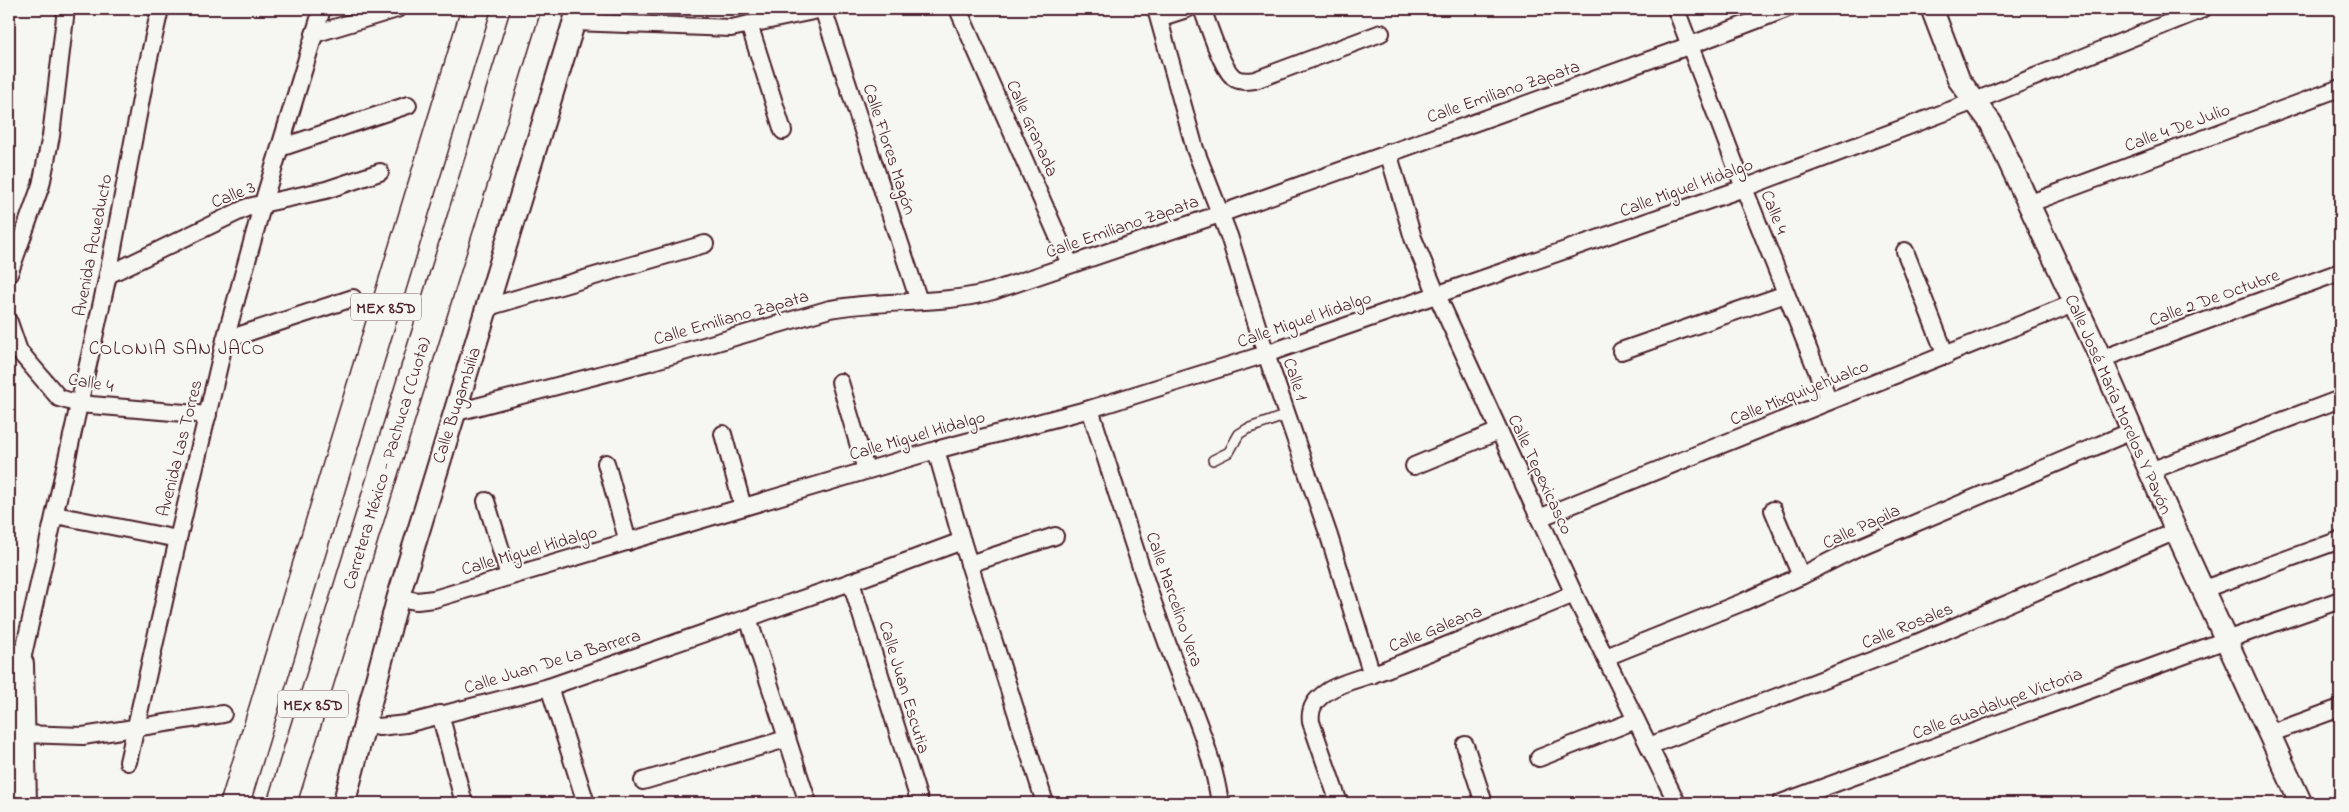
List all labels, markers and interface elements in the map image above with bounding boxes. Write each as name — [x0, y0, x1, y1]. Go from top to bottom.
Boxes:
street label: Calle Emiliano Zapata — [1424, 55, 1584, 131]
street label: Calle Granada — [998, 76, 1064, 181]
street label: Calle Flores Magón — [854, 81, 922, 219]
street label: Calle 4 De Julio — [2121, 98, 2234, 160]
street label: Calle Miguel Hidalgo — [1616, 153, 1757, 226]
street label: Avenida Acueducto — [67, 172, 120, 319]
street label: Calle 3 — [208, 175, 260, 216]
street label: Calle 4 — [1753, 187, 1794, 239]
street label: Calle Emiliano Zapata — [1043, 190, 1203, 266]
street label: Calle 2 De Octubre — [2146, 263, 2284, 334]
street label: Calle Emiliano Zapata — [651, 284, 812, 354]
street label: Calle Miguel Hidalgo — [1234, 286, 1376, 357]
street label: Calle José María Morelos Y Pavón — [2057, 290, 2178, 519]
road number: MEX 85D — [351, 294, 421, 320]
street label: Carretera México - Pachuca (Cuota) — [337, 334, 439, 593]
district label: COLONIA SAN JACO — [89, 336, 265, 363]
street label: Calle Bugambilia — [427, 344, 490, 468]
street label: Calle Mixquiyehualco — [1726, 354, 1873, 434]
street label: Calle 1 — [1275, 355, 1314, 405]
street label: Calle 4 — [66, 367, 116, 401]
street label: Avenida Las Torres — [151, 377, 211, 520]
street label: Calle Miguel Hidalgo — [847, 405, 989, 470]
street label: Calle Tepexicasco — [1500, 410, 1578, 539]
street label: Calle Papila — [1819, 498, 1905, 557]
street label: Calle Miguel Hidalgo — [459, 520, 601, 585]
street label: Calle Marcelino Vera — [1138, 529, 1208, 671]
street label: Calle Rosales — [1858, 597, 1957, 657]
street label: Calle Galeana — [1385, 599, 1486, 660]
street label: Calle Juan Escutia — [871, 618, 936, 757]
street label: Calle Juan De La Barrera — [461, 624, 644, 702]
street label: Calle Guadalupe Victoria — [1909, 662, 2086, 748]
road number: MEX 85D — [278, 691, 348, 718]

